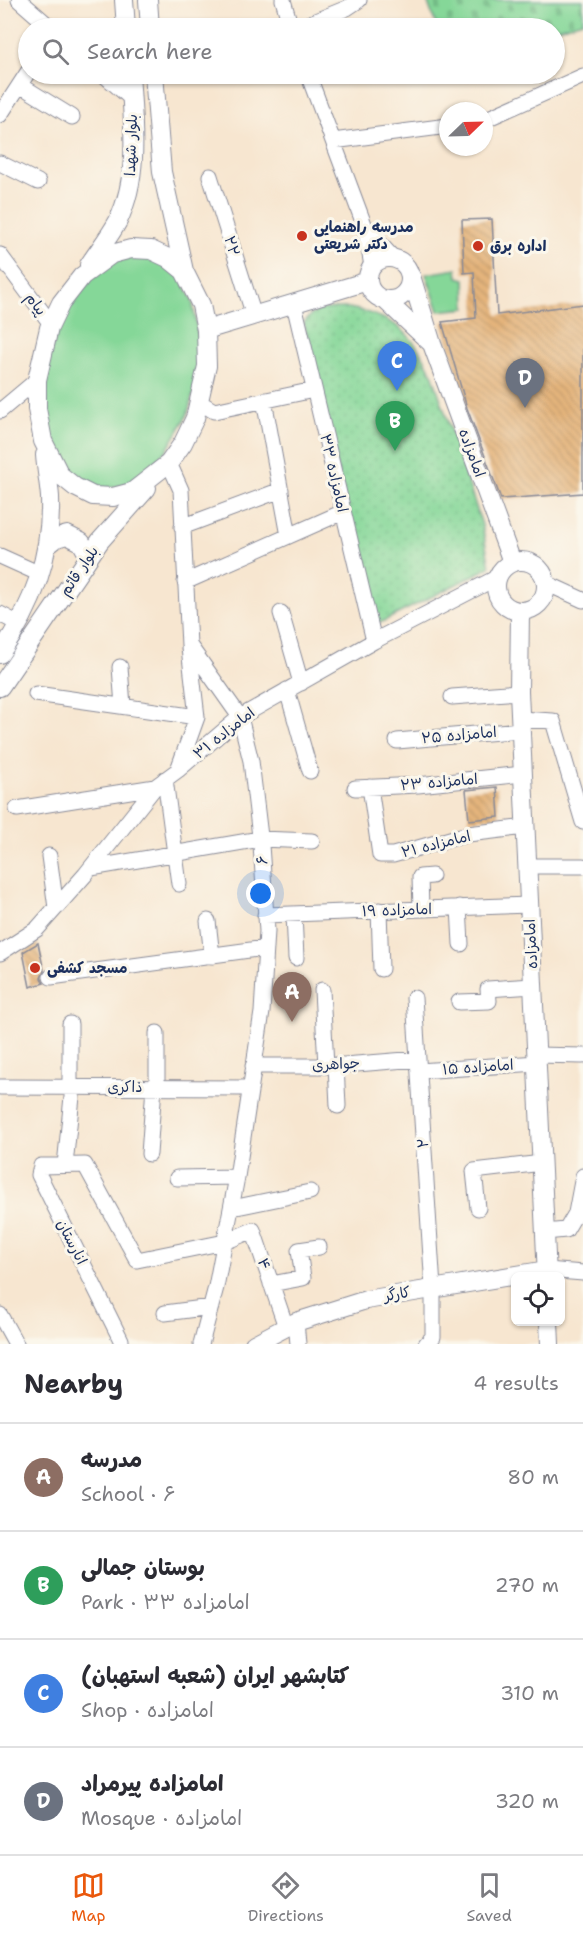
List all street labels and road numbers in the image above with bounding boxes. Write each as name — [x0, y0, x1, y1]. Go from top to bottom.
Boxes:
street label: بلوار شهدا — [120, 114, 142, 176]
street label: ۲۲ — [219, 233, 245, 259]
street label: پیام — [20, 288, 51, 320]
street label: امامزاده — [454, 426, 490, 480]
street label: امامزاده ۳۳ — [315, 432, 353, 514]
street label: بلوار قائم — [55, 542, 105, 601]
street label: امامزاده ۳۱ — [189, 703, 259, 763]
street label: امامزاده ۲۵ — [420, 722, 498, 748]
street label: امامزاده ۲۳ — [399, 769, 479, 795]
street label: امامزاده ۲۱ — [399, 826, 473, 862]
street label: ۶ — [252, 855, 272, 865]
street label: امامزاده ۱۹ — [362, 899, 432, 921]
street label: امامزاده — [520, 918, 542, 970]
street label: جواهری — [312, 1053, 360, 1075]
street label: امامزاده ۱۵ — [442, 1055, 514, 1079]
street label: ذاکری — [108, 1077, 143, 1097]
street label: ۲ — [413, 1137, 433, 1149]
street label: انارستان — [52, 1216, 92, 1268]
street label: ۴ — [253, 1255, 275, 1273]
street label: کارگر — [380, 1282, 412, 1307]

